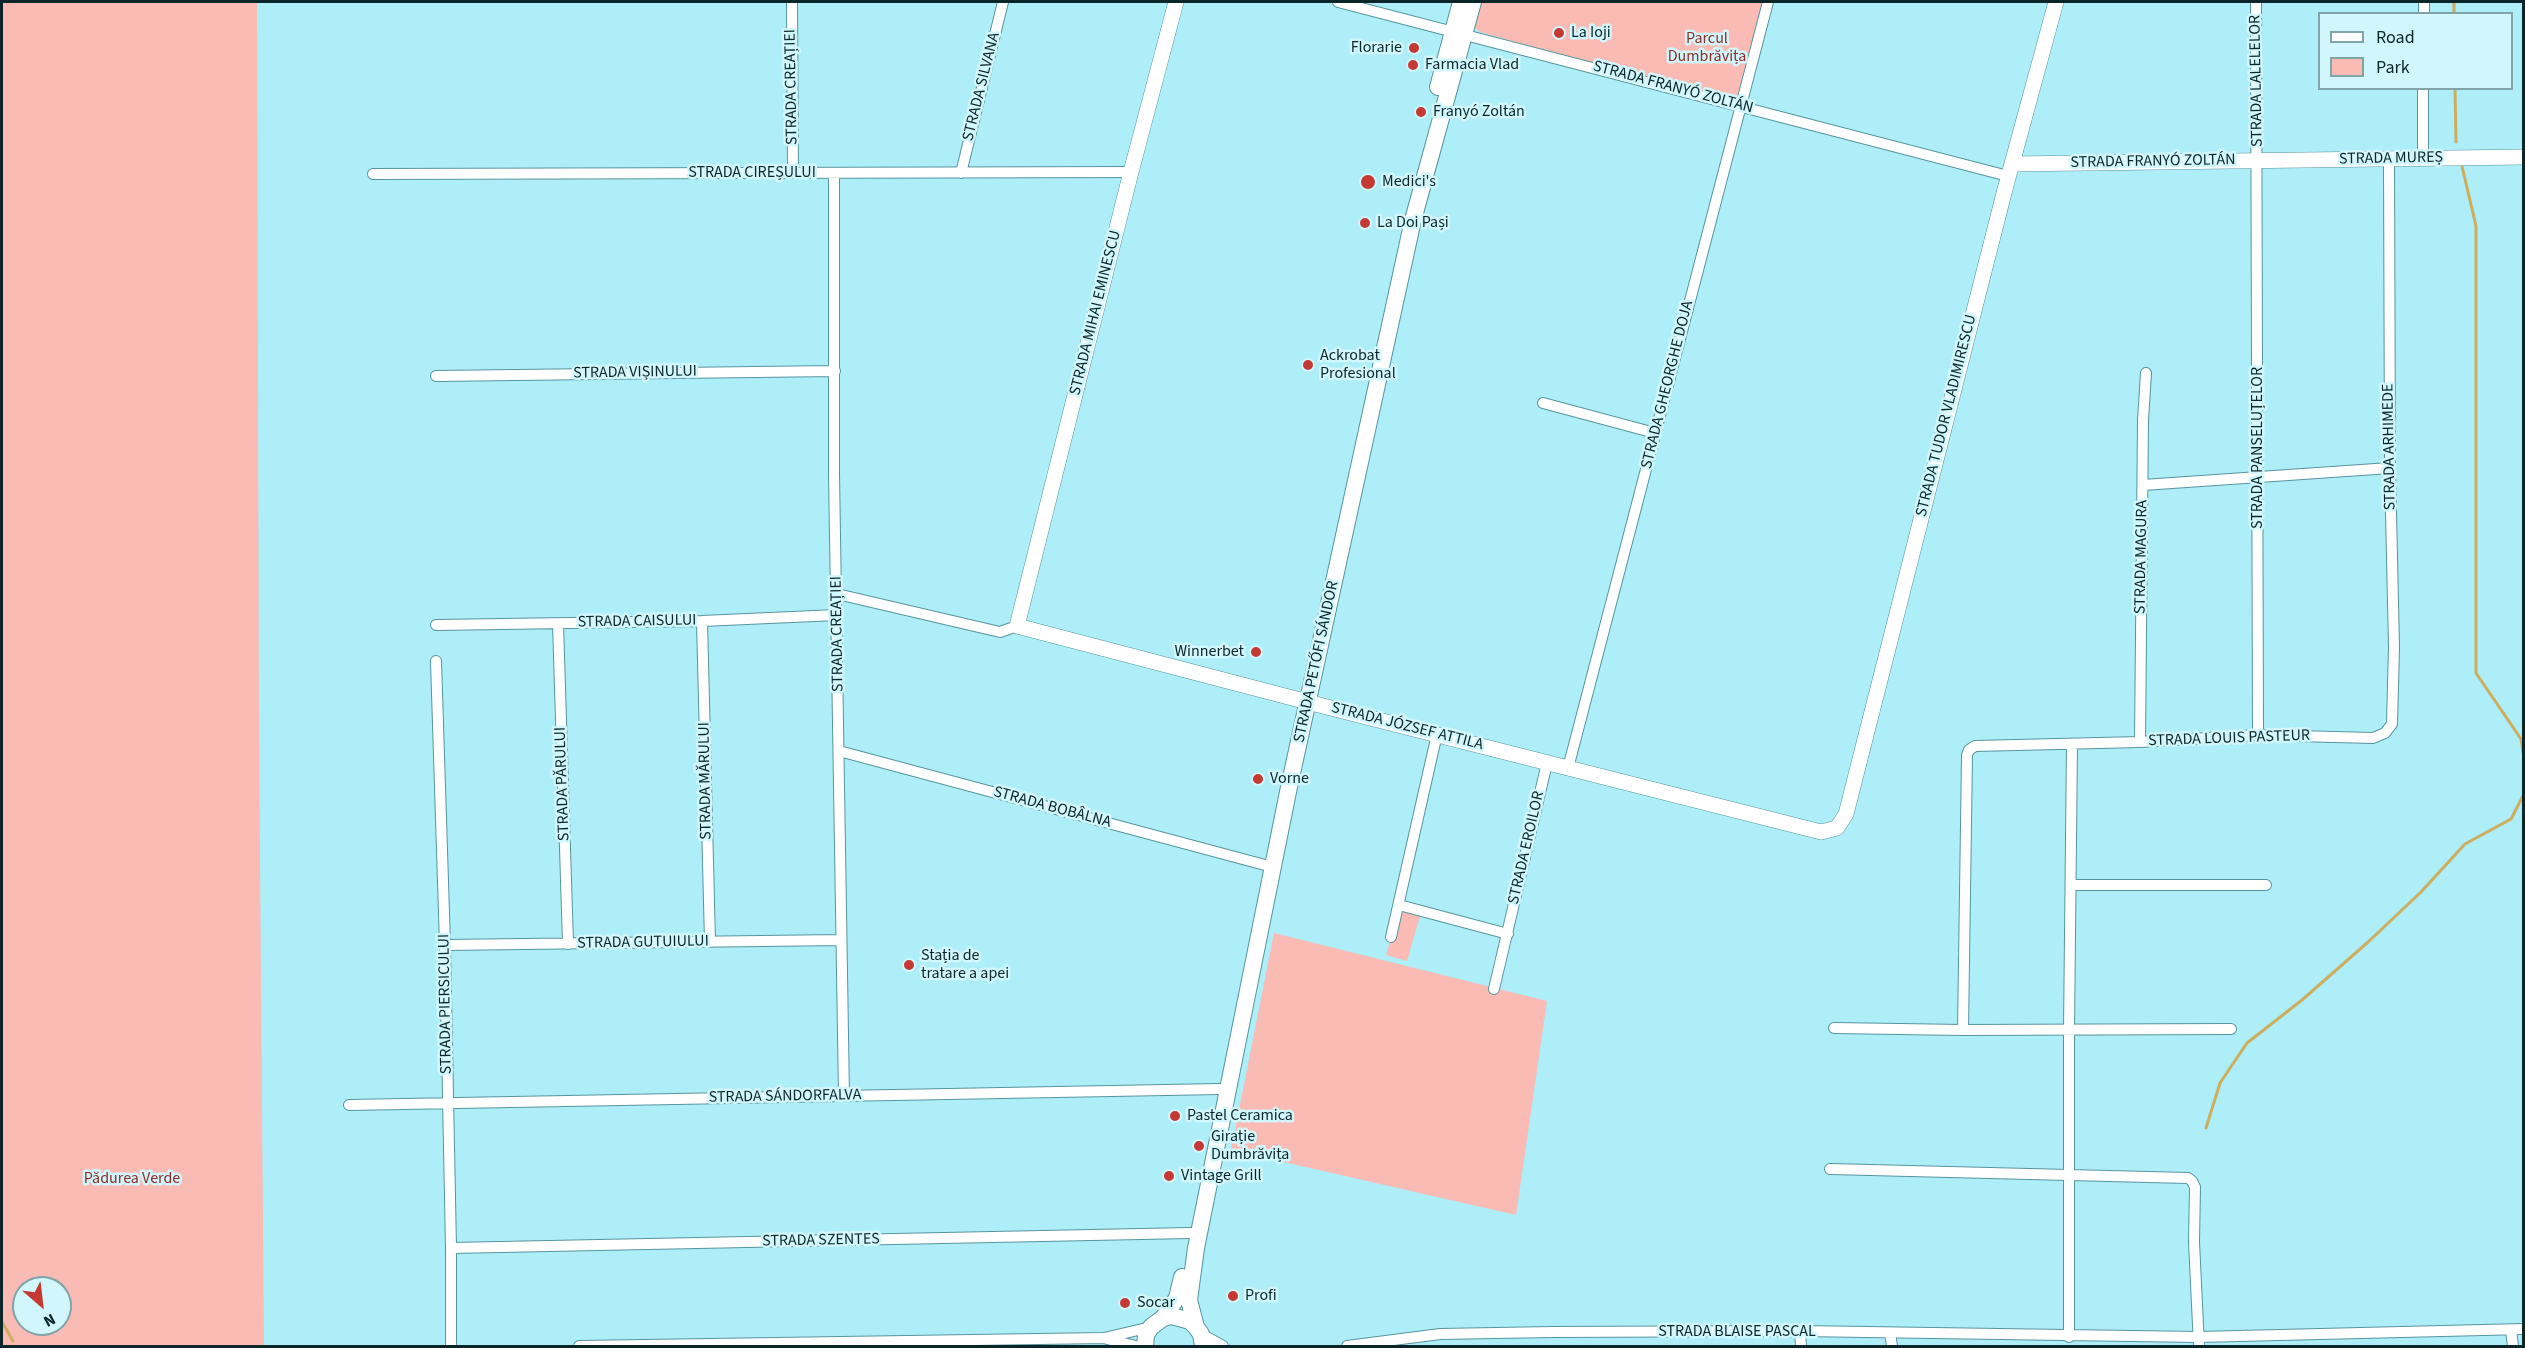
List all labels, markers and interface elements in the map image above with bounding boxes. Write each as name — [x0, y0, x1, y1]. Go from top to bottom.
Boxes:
legend — [2318, 12, 2513, 90]
street label: STRADA LALELELOR — [2246, 15, 2268, 147]
place label: La Ioji — [1571, 23, 1611, 43]
text: Road — [2376, 25, 2415, 50]
marker: La Ioji — [1552, 26, 1566, 40]
street label: STRADA CREAȚIEI — [781, 29, 803, 145]
park label: Parcul Dumbrăvița — [1668, 29, 1746, 67]
street label: STRADA SILVANA — [959, 31, 1005, 143]
place label: Florarie — [1351, 38, 1402, 58]
marker: Florarie — [1407, 41, 1421, 55]
place label: Farmacia Vlad — [1425, 55, 1519, 75]
text: Park — [2376, 55, 2410, 80]
street label: STRADA FRANYÓ ZOLTÁN — [1591, 57, 1755, 119]
marker: Farmacia Vlad — [1406, 58, 1420, 72]
place label: Franyó Zoltán — [1433, 102, 1525, 122]
marker: Franyó Zoltán — [1414, 105, 1428, 119]
street label: STRADA MUREȘ — [2339, 148, 2443, 170]
street label: STRADA FRANYÓ ZOLTÁN — [2070, 151, 2236, 173]
street label: STRADA CIREȘULUI — [688, 163, 816, 183]
place label: Medici's — [1382, 172, 1436, 192]
marker: Medici's — [1359, 173, 1377, 191]
place label: La Doi Pași — [1377, 213, 1449, 233]
marker: La Doi Pași — [1358, 216, 1372, 230]
street label: STRADA MIHAI EMINESCU — [1066, 229, 1126, 397]
street label: STRADA GHEORGHE DOJA — [1638, 299, 1698, 471]
street label: STRADA TUDOR VLADIMIRESCU — [1913, 313, 1981, 519]
place label: Ackrobat Profesional — [1320, 346, 1396, 384]
marker: Ackrobat Profesional — [1301, 358, 1315, 372]
street label: STRADA VIȘINULUI — [573, 362, 697, 384]
street label: STRADA PANSELUȚELOR — [2248, 367, 2268, 529]
street label: STRADA ARHIMEDE — [2379, 383, 2401, 511]
street label: STRADA MAGURA — [2131, 500, 2153, 614]
street label: STRADA CREAȚIEI — [827, 576, 849, 692]
street label: STRADA PETŐFI SÁNDOR — [1290, 579, 1344, 745]
street label: STRADA CAISULUI — [577, 611, 697, 633]
place label: Winnerbet — [1174, 642, 1244, 662]
marker: Winnerbet — [1249, 645, 1263, 659]
street label: STRADA JÓZSEF ATTILA — [1329, 699, 1485, 755]
street label: STRADA MĂRULUI — [695, 722, 717, 840]
street label: STRADA PĂRULUI — [551, 727, 575, 841]
street label: STRADA LOUIS PASTEUR — [2148, 727, 2310, 751]
place label: Vorne — [1270, 769, 1309, 789]
marker: Vorne — [1251, 772, 1265, 786]
street label: STRADA BOBÂLNA — [991, 783, 1113, 833]
street label: STRADA EROILOR — [1505, 790, 1549, 906]
street label: STRADA GUTUIULUI — [577, 932, 709, 954]
street label: STRADA PIERSICULUI — [435, 934, 457, 1074]
place label: Stația de tratare a apei — [921, 946, 1009, 984]
marker: Stația de tratare a apei — [902, 958, 916, 972]
street label: STRADA SÁNDORFALVA — [709, 1086, 861, 1108]
place label: Pastel Ceramica — [1187, 1106, 1293, 1126]
marker: Pastel Ceramica — [1168, 1109, 1182, 1123]
place label: Girație Dumbrăvița — [1211, 1127, 1289, 1165]
marker: Girație Dumbrăvița — [1192, 1139, 1206, 1153]
place label: Vintage Grill — [1181, 1166, 1262, 1186]
park label: Pădurea Verde — [84, 1169, 180, 1189]
marker: Vintage Grill — [1162, 1169, 1176, 1183]
street label: STRADA SZENTES — [762, 1230, 880, 1252]
north arrow — [12, 1276, 72, 1336]
place label: Profi — [1245, 1286, 1277, 1306]
marker: Profi — [1226, 1289, 1240, 1303]
place label: Socar — [1137, 1293, 1175, 1313]
marker: Socar — [1118, 1296, 1132, 1310]
text: N — [40, 1308, 59, 1332]
street label: STRADA BLAISE PASCAL — [1658, 1322, 1816, 1342]

